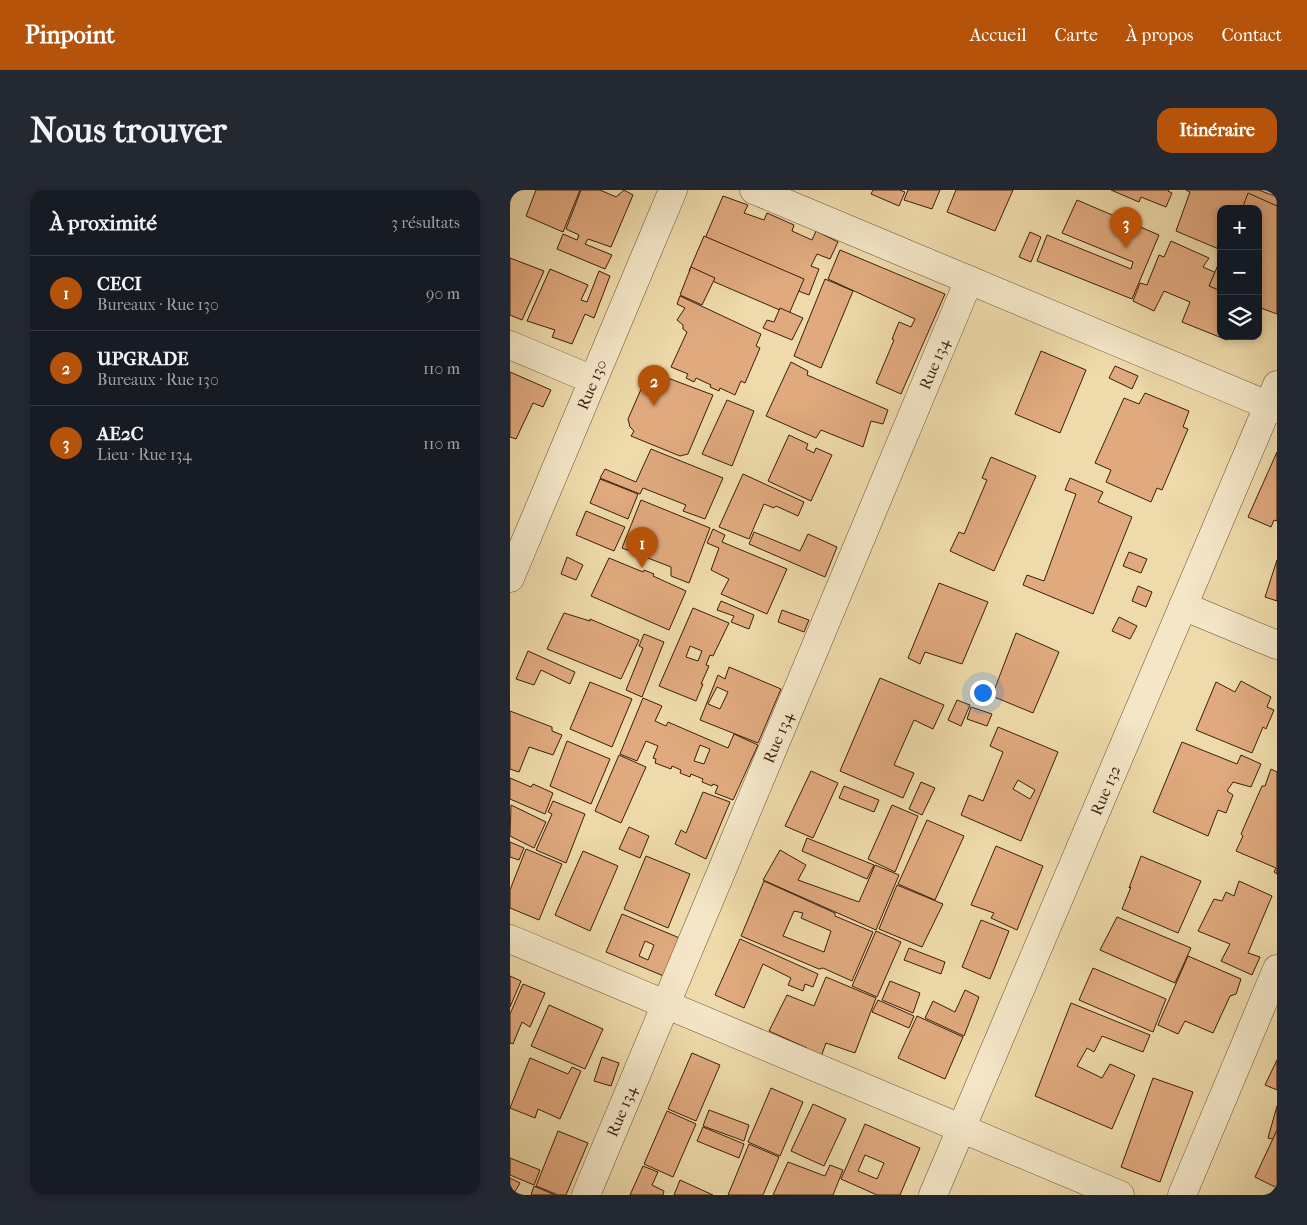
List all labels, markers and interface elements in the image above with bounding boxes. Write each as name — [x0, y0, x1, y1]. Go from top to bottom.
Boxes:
text: Pinpoint — [25, 21, 115, 49]
text: Accueil — [970, 25, 1027, 46]
text: Carte — [1055, 25, 1098, 46]
text: À propos — [1126, 25, 1193, 46]
text: Contact — [1221, 25, 1282, 46]
button: Itinéraire — [1157, 108, 1277, 153]
text: Nous trouver — [30, 110, 227, 151]
map controls — [1217, 205, 1262, 340]
button: + — [1217, 205, 1262, 250]
pin: 3 — [1110, 207, 1142, 248]
text: À proximité — [50, 211, 157, 235]
text: 3 résultats — [391, 213, 460, 232]
button: − — [1217, 250, 1262, 295]
text: CECI — [97, 273, 142, 295]
text: 1 — [63, 284, 69, 303]
text: 90 m — [426, 284, 460, 303]
text: Bureaux · Rue 130 — [97, 295, 219, 314]
button: layers — [1217, 295, 1262, 340]
street label: Rue 134 — [915, 335, 954, 392]
text: UPGRADE — [97, 348, 189, 370]
street label: Rue 130 — [573, 357, 611, 413]
text: 2 — [62, 359, 70, 378]
text: 110 m — [423, 359, 460, 378]
pin: 2 — [638, 365, 670, 406]
text: Bureaux · Rue 130 — [97, 370, 219, 389]
text: AE2C — [97, 423, 143, 445]
text: 3 — [63, 434, 69, 453]
text: 110 m — [423, 434, 460, 453]
text: Lieu · Rue 134 — [97, 445, 192, 464]
pin: 1 — [626, 527, 658, 568]
your location — [970, 680, 996, 706]
street label: Rue 134 — [759, 709, 797, 766]
street label: Rue 132 — [1087, 762, 1124, 818]
street label: Rue 134 — [603, 1082, 641, 1140]

